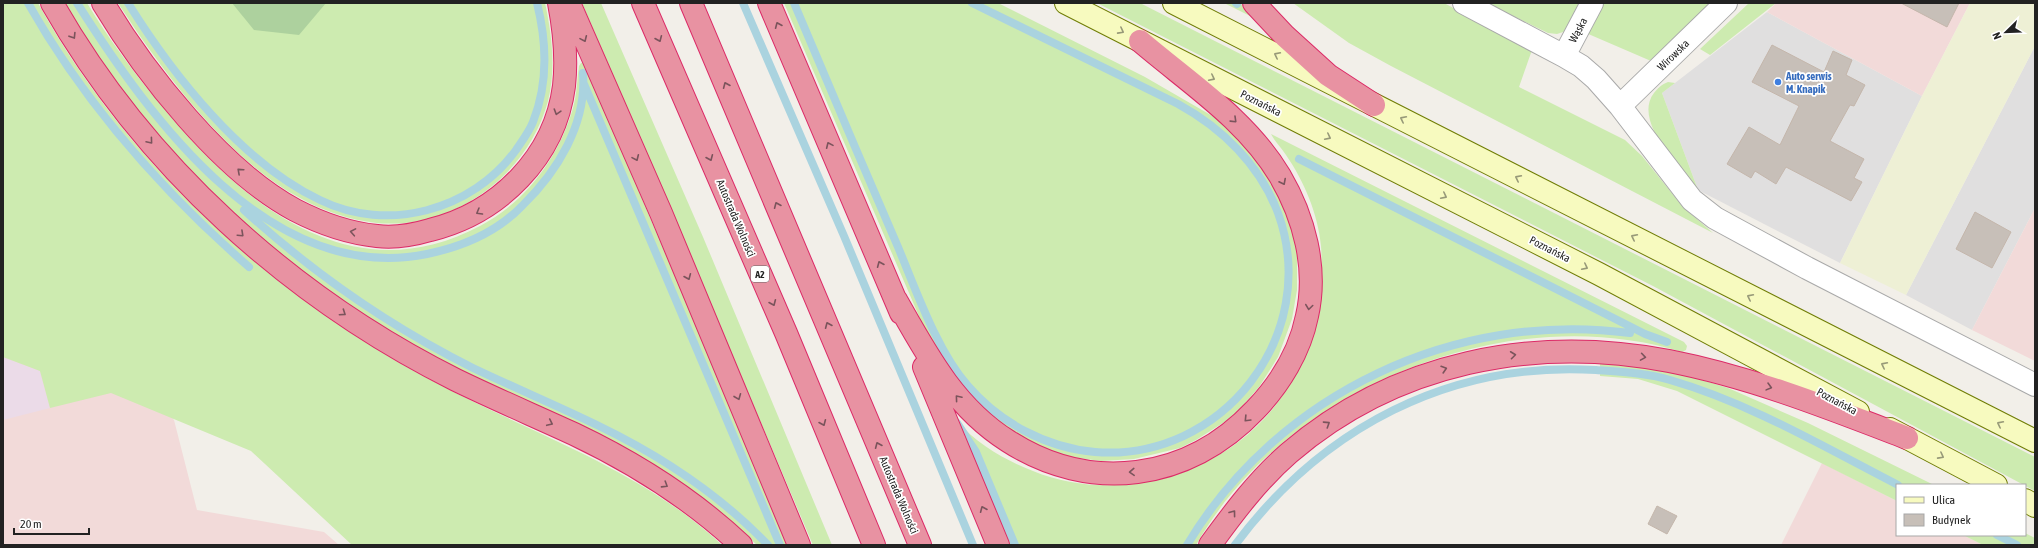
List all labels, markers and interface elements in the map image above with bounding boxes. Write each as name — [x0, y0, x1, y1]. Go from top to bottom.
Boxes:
north arrow — [1986, 12, 2026, 52]
street label: Wąska — [1566, 15, 1590, 45]
one-way arrow — [775, 22, 783, 30]
one-way arrow — [1116, 26, 1124, 34]
text: N — [1990, 31, 2004, 41]
one-way arrow — [68, 32, 75, 39]
one-way arrow — [580, 35, 588, 42]
one-way arrow — [654, 35, 662, 42]
street label: Wirowska — [1655, 37, 1691, 73]
one-way arrow — [1274, 52, 1281, 60]
place label: Auto serwis M. Knapik — [1785, 70, 1832, 95]
one-way arrow — [1208, 73, 1216, 81]
marker: Auto serwis M. Knapik — [1773, 77, 1783, 87]
one-way arrow — [723, 82, 731, 89]
street label: Poznańska — [1239, 88, 1283, 118]
one-way arrow — [553, 108, 562, 115]
one-way arrow — [1229, 115, 1237, 123]
one-way arrow — [1399, 116, 1407, 124]
one-way arrow — [1324, 132, 1331, 139]
one-way arrow — [145, 136, 152, 143]
one-way arrow — [826, 141, 834, 149]
one-way arrow — [632, 154, 640, 161]
one-way arrow — [705, 154, 713, 162]
one-way arrow — [237, 168, 245, 176]
one-way arrow — [1515, 176, 1523, 183]
street label: Autostrada Wolności — [714, 178, 758, 258]
one-way arrow — [1278, 178, 1286, 185]
one-way arrow — [1440, 191, 1447, 198]
one-way arrow — [774, 201, 782, 208]
one-way arrow — [476, 207, 483, 214]
one-way arrow — [350, 228, 357, 237]
one-way arrow — [236, 229, 244, 236]
street label: Poznańska — [1528, 234, 1572, 264]
one-way arrow — [1631, 235, 1638, 242]
one-way arrow — [877, 261, 885, 268]
one-way arrow — [1581, 262, 1588, 270]
road number: A2 — [751, 266, 769, 282]
one-way arrow — [683, 274, 691, 281]
one-way arrow — [1747, 294, 1754, 301]
one-way arrow — [768, 299, 776, 307]
one-way arrow — [1305, 304, 1314, 310]
one-way arrow — [339, 308, 346, 315]
one-way arrow — [825, 321, 833, 329]
one-way arrow — [1510, 350, 1516, 359]
one-way arrow — [1639, 352, 1646, 361]
one-way arrow — [1881, 362, 1889, 370]
one-way arrow — [1440, 365, 1447, 374]
one-way arrow — [1765, 382, 1772, 391]
street label: Poznańska — [1815, 385, 1859, 417]
one-way arrow — [734, 394, 742, 401]
one-way arrow — [955, 396, 962, 403]
one-way arrow — [1244, 414, 1252, 422]
one-way arrow — [546, 418, 554, 426]
one-way arrow — [819, 419, 827, 426]
one-way arrow — [1997, 421, 2004, 428]
one-way arrow — [1323, 422, 1330, 429]
one-way arrow — [875, 441, 883, 449]
one-way arrow — [1937, 451, 1944, 459]
street label: Autostrada Wolności — [877, 455, 921, 535]
one-way arrow — [1129, 468, 1135, 477]
one-way arrow — [661, 480, 668, 488]
legend — [1896, 484, 2026, 536]
text: Ulica — [1932, 493, 1955, 507]
one-way arrow — [980, 506, 988, 513]
scale bar — [14, 510, 89, 536]
one-way arrow — [1228, 511, 1235, 518]
text: Budynek — [1932, 513, 1971, 527]
text: 20 m — [20, 517, 42, 531]

